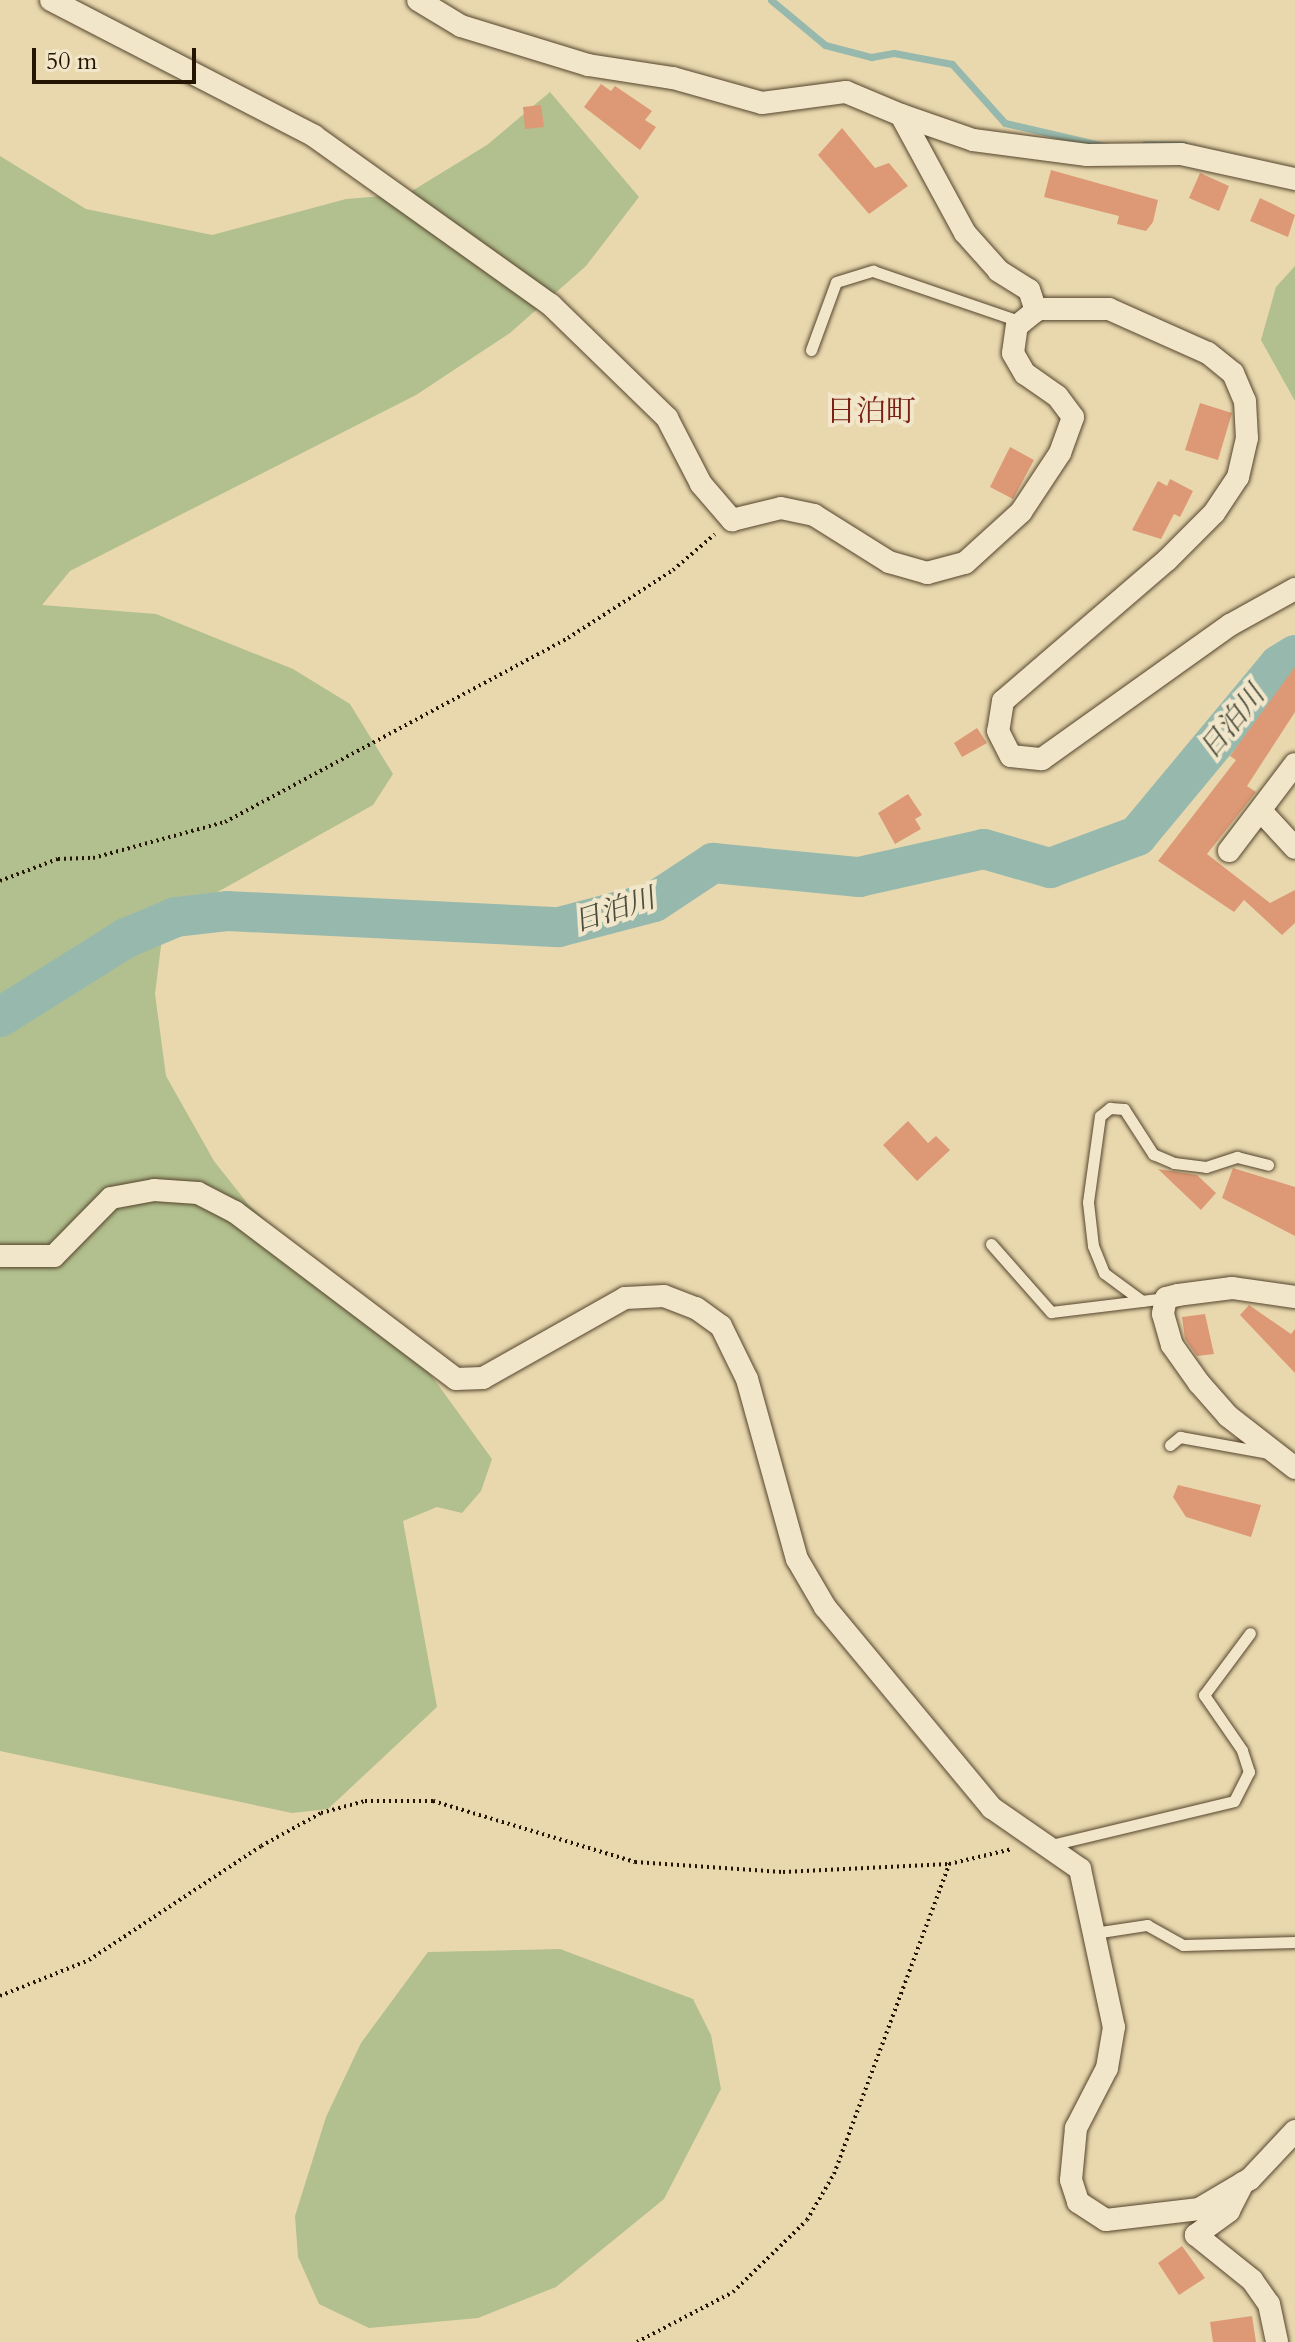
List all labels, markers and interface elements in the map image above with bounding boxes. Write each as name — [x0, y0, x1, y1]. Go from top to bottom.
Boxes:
scale bar — [36, 32, 200, 82]
text: 50 m — [46, 45, 97, 78]
district label: 日泊町 — [826, 394, 916, 430]
water label: 日泊川 — [1193, 679, 1271, 765]
water label: 日泊川 — [569, 881, 659, 939]

